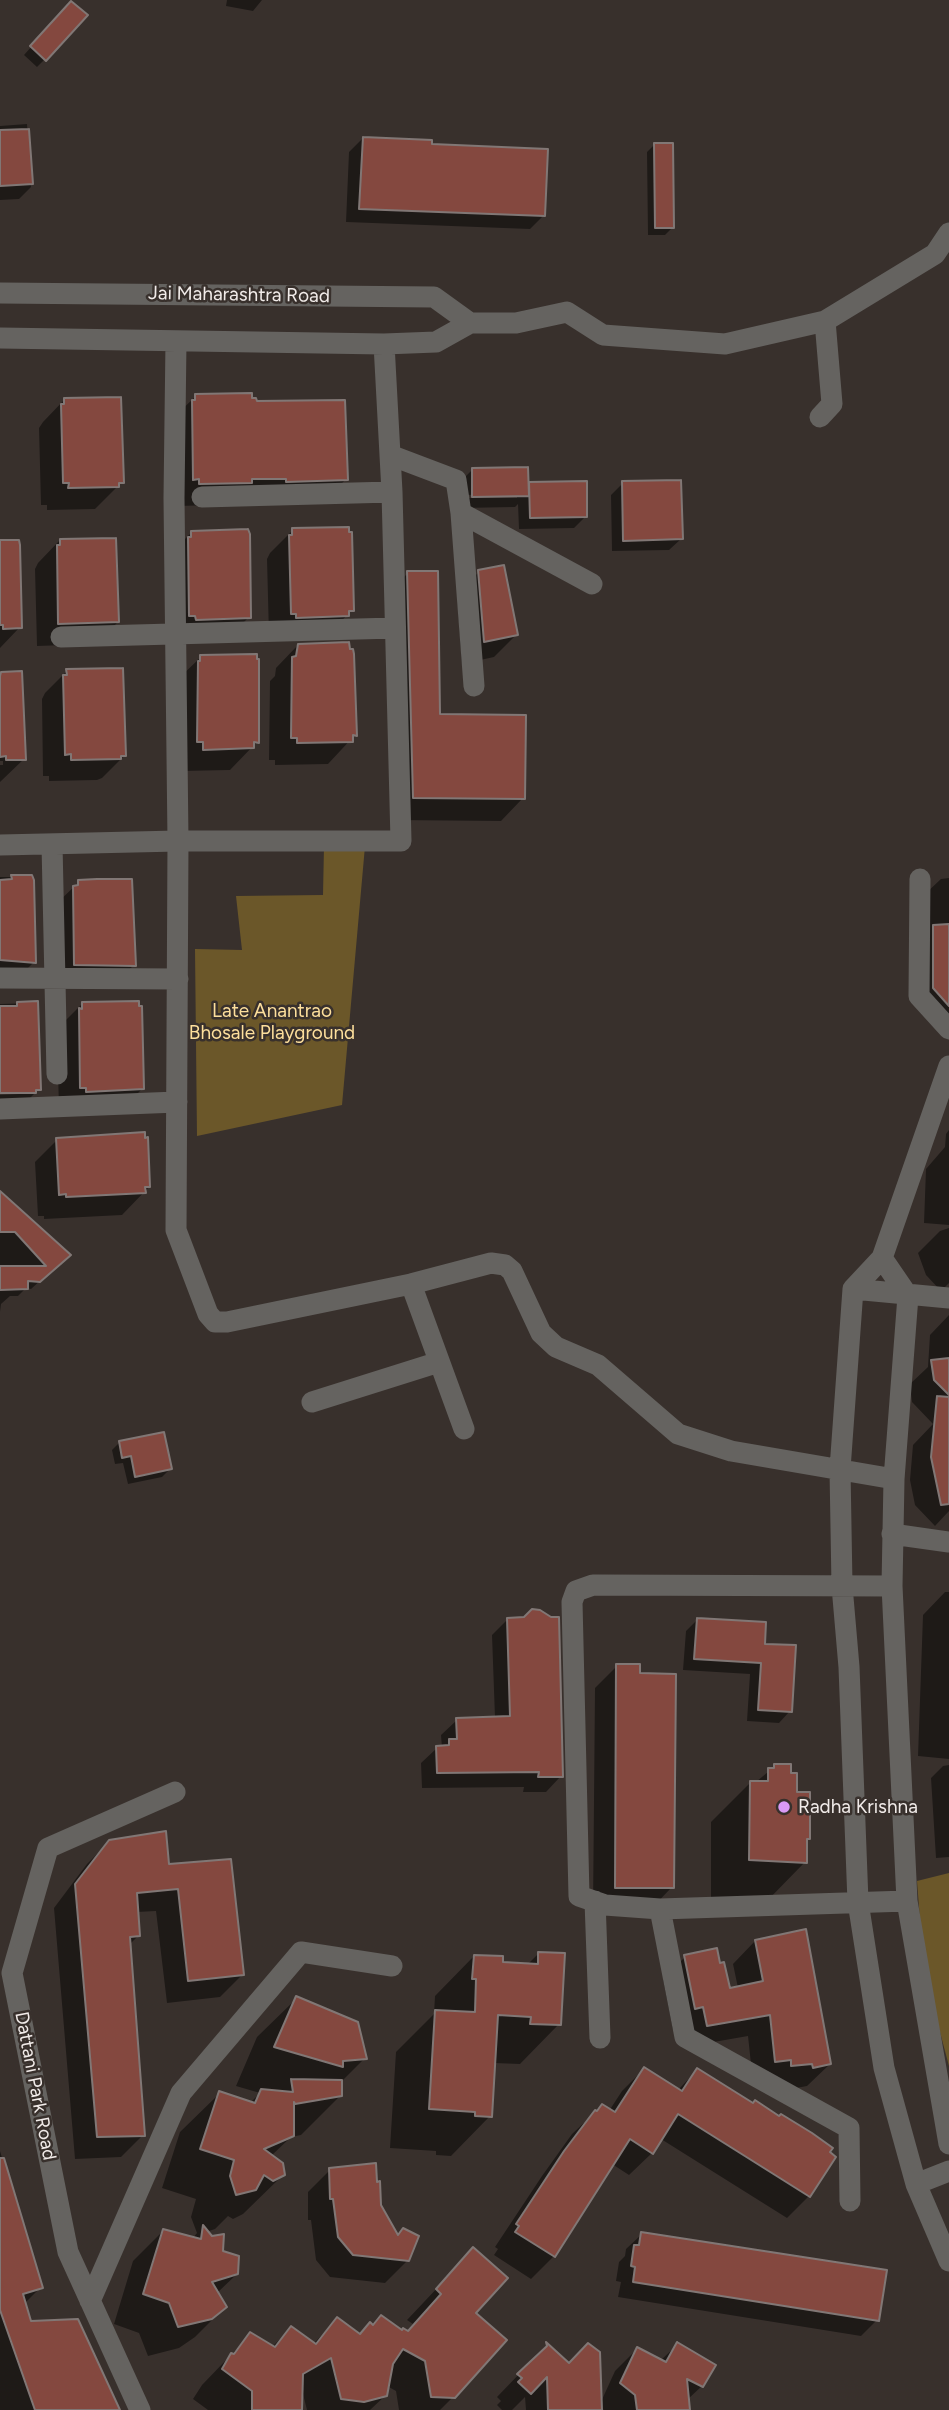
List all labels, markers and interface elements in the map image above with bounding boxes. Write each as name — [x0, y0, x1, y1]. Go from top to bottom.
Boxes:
street label: Jai Maharashtra Road — [148, 282, 330, 308]
park label: Late Anantrao Bhosale Playground — [189, 1000, 355, 1044]
place label: Radha Krishna — [798, 1796, 918, 1818]
marker: Radha Krishna — [776, 1799, 792, 1815]
street label: Dattani Park Road — [9, 2010, 61, 2162]

